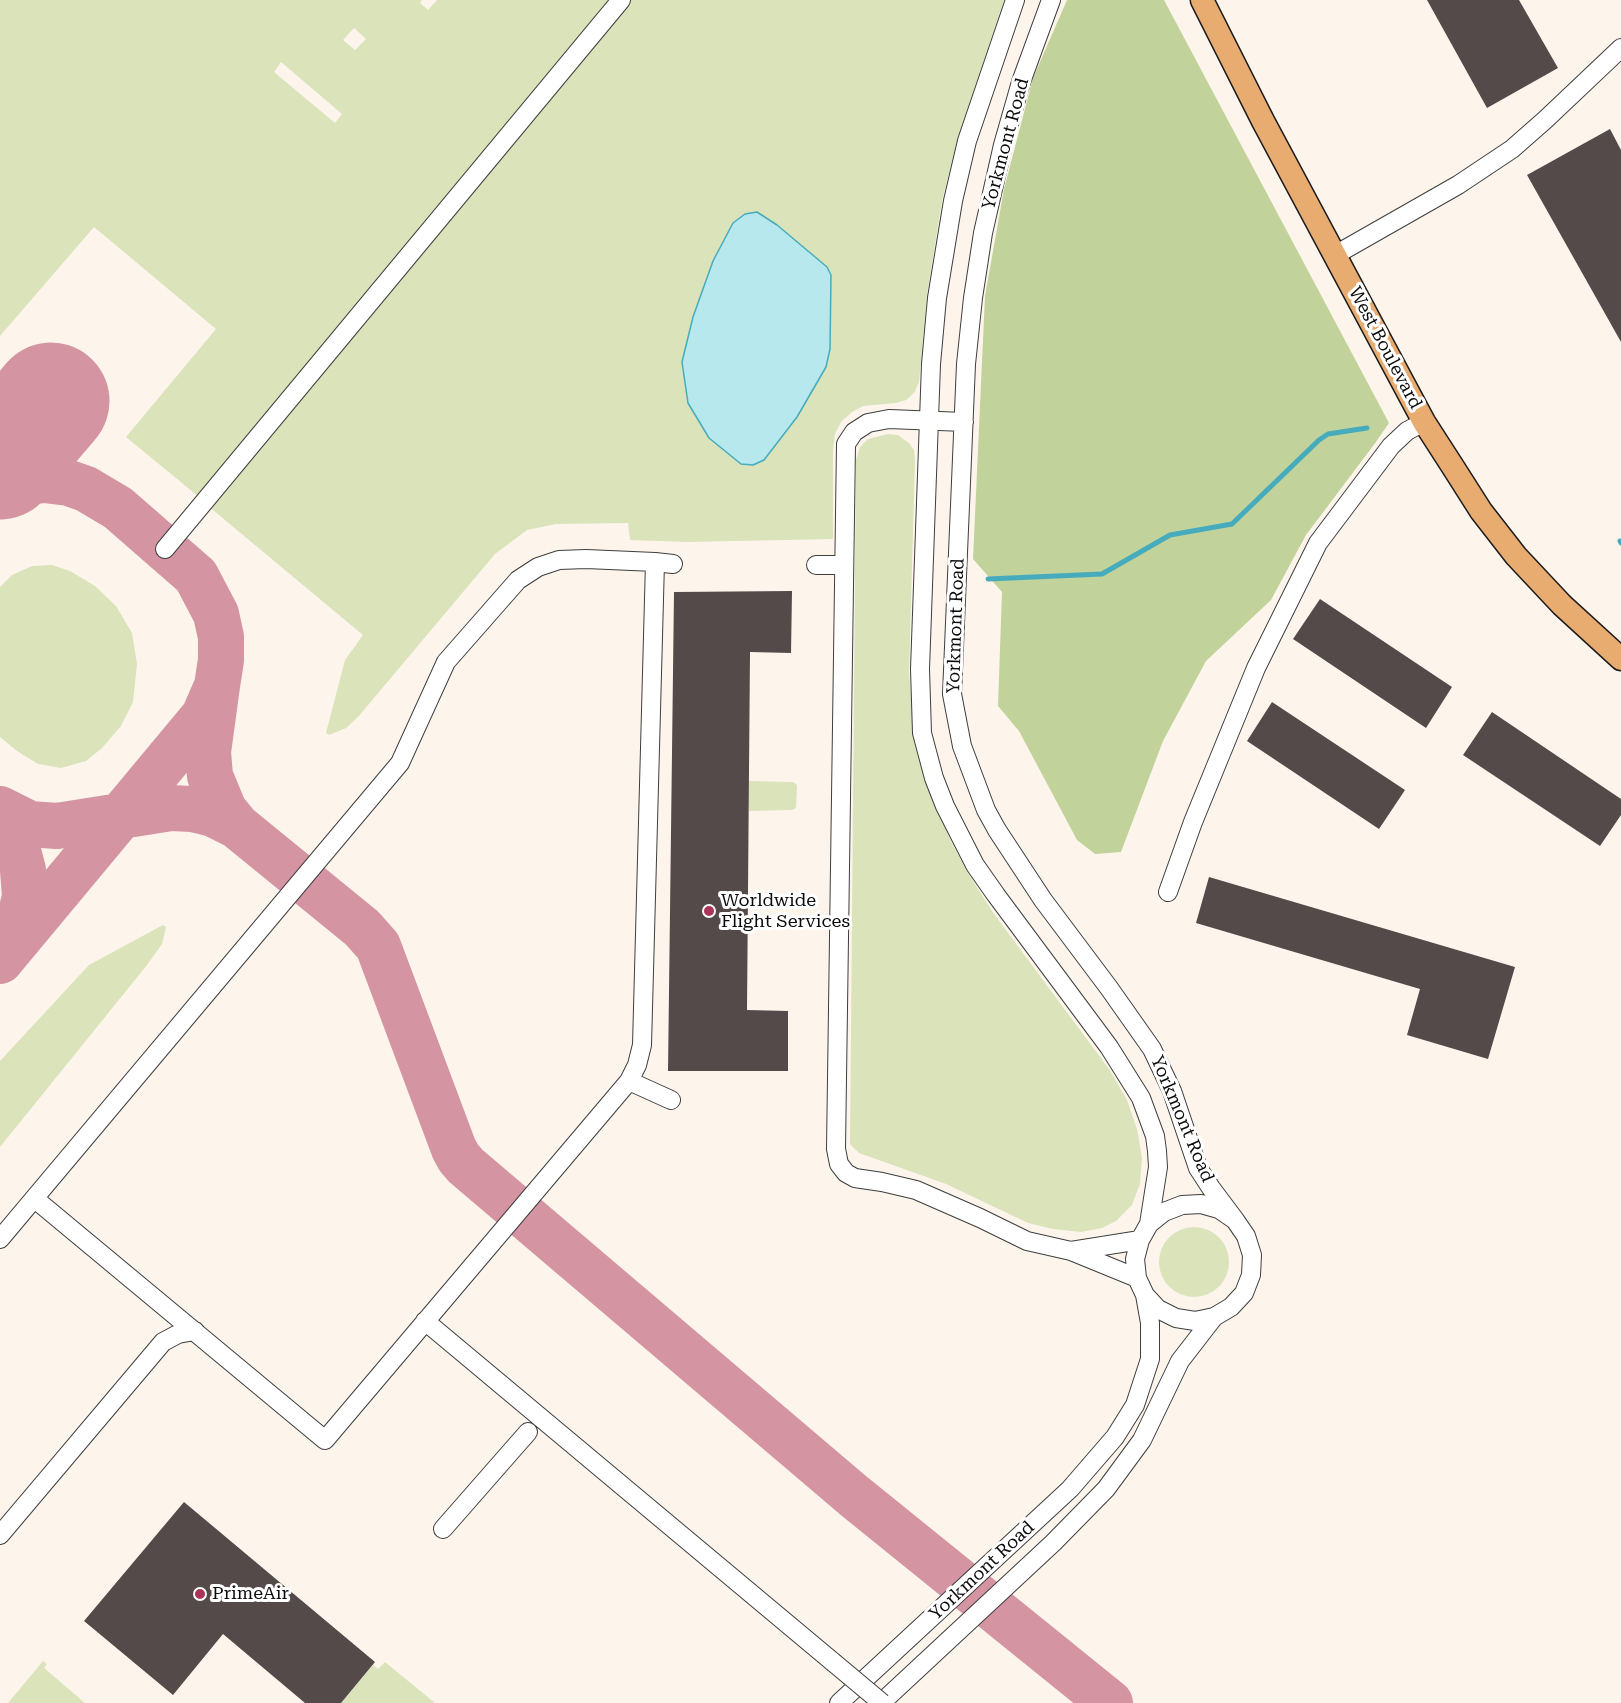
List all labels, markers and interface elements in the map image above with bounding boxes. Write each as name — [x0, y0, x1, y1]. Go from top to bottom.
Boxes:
street label: Yorkmont Road — [978, 76, 1034, 212]
street label: West Boulevard — [1344, 283, 1426, 413]
street label: Yorkmont Road — [943, 558, 969, 694]
place label: Worldwide Flight Services — [721, 890, 850, 932]
marker: Worldwide Flight Services — [702, 904, 716, 918]
street label: Yorkmont Road — [1146, 1052, 1218, 1186]
street label: Yorkmont Road — [925, 1517, 1039, 1625]
place label: PrimeAir — [212, 1583, 289, 1605]
marker: PrimeAir — [193, 1587, 207, 1601]

